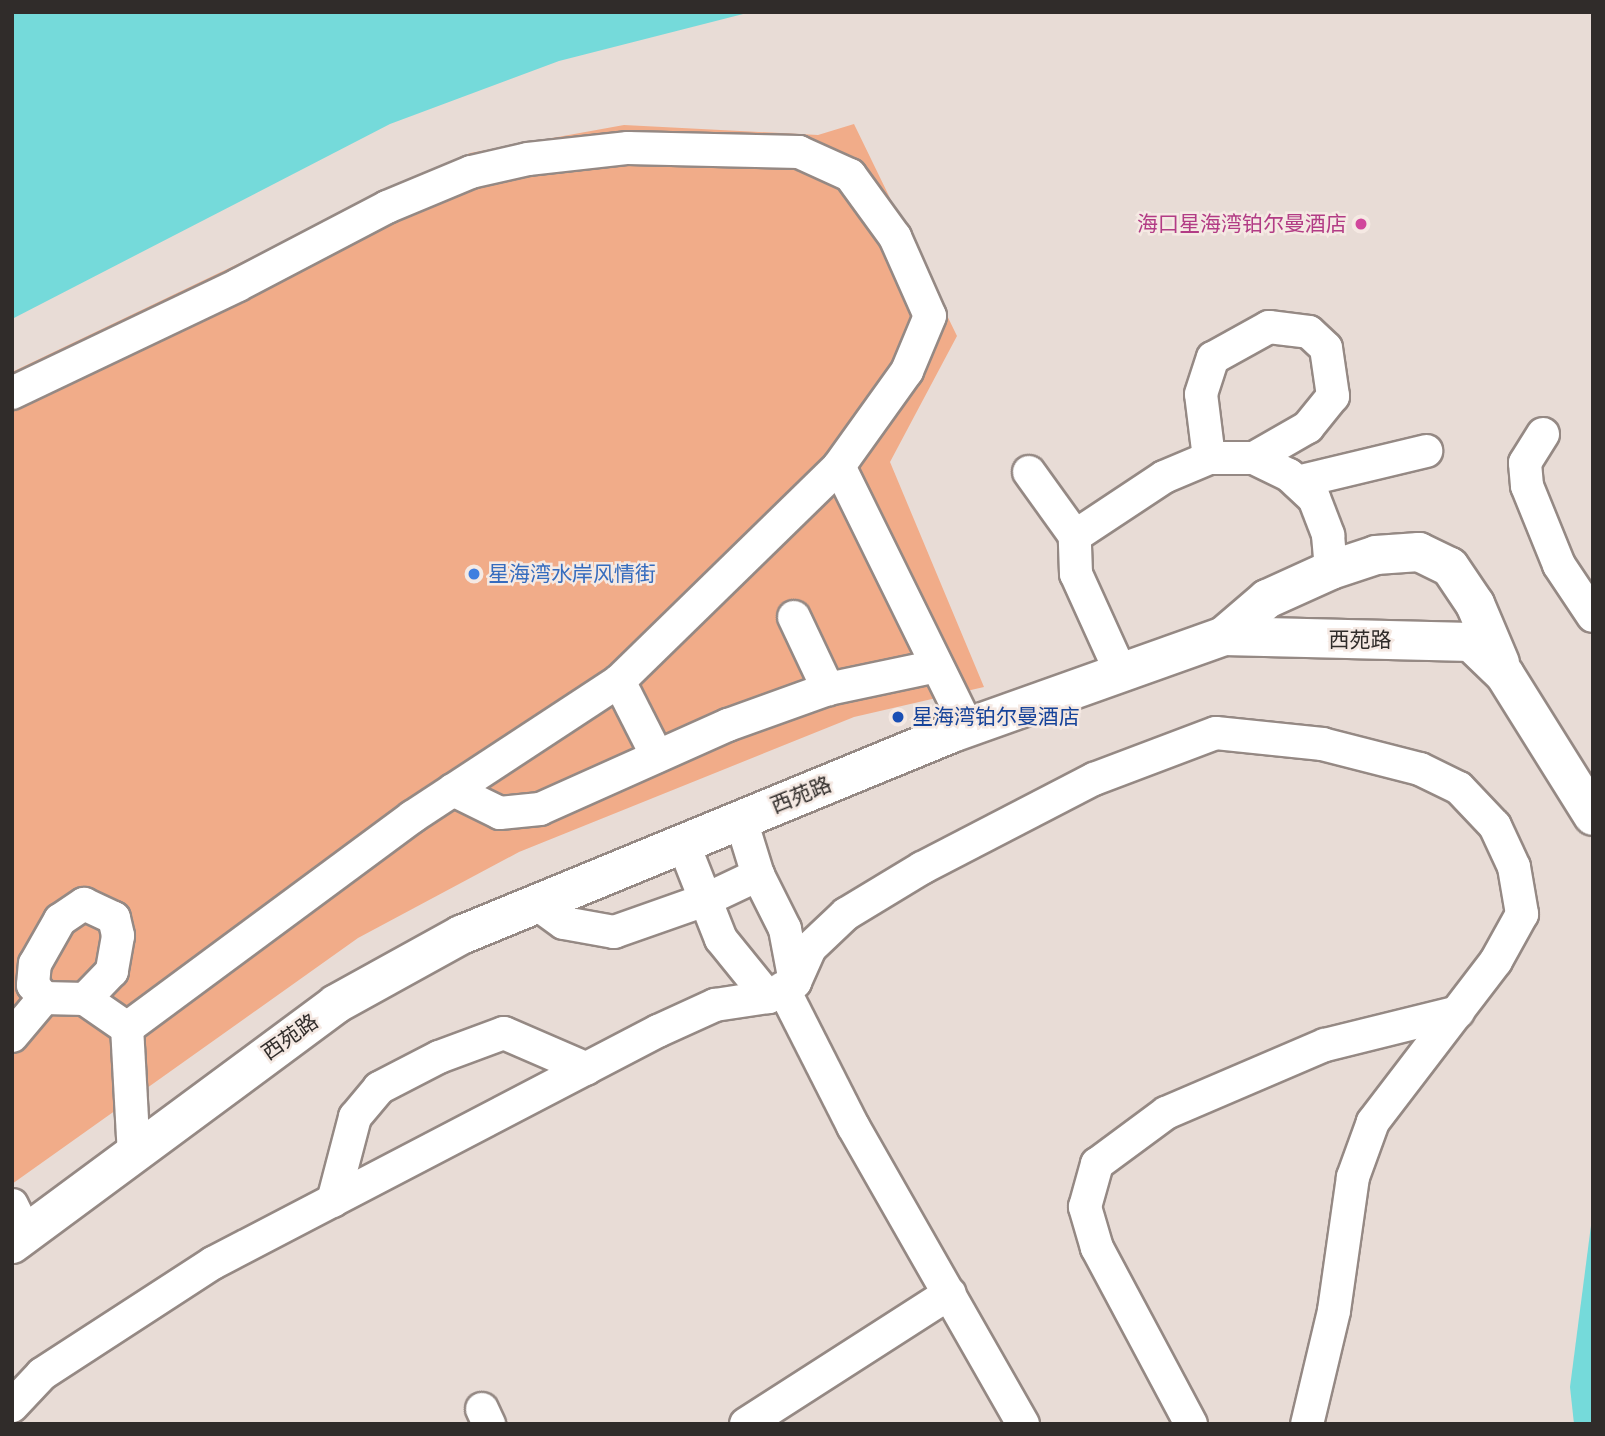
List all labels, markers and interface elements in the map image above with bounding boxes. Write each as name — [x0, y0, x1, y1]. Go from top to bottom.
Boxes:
place label: 海口星海湾铂尔曼酒店 — [1137, 211, 1347, 237]
marker: 海口星海湾铂尔曼酒店 — [1353, 216, 1369, 232]
place label: 星海湾水岸风情街 — [488, 561, 656, 587]
marker: 星海湾水岸风情街 — [466, 566, 482, 582]
street label: 西苑路 — [1329, 627, 1391, 653]
place label: 星海湾铂尔曼酒店 — [912, 704, 1080, 730]
marker: 星海湾铂尔曼酒店 — [890, 709, 906, 725]
street label: 西苑路 — [767, 772, 835, 818]
street label: 西苑路 — [257, 1009, 323, 1065]

